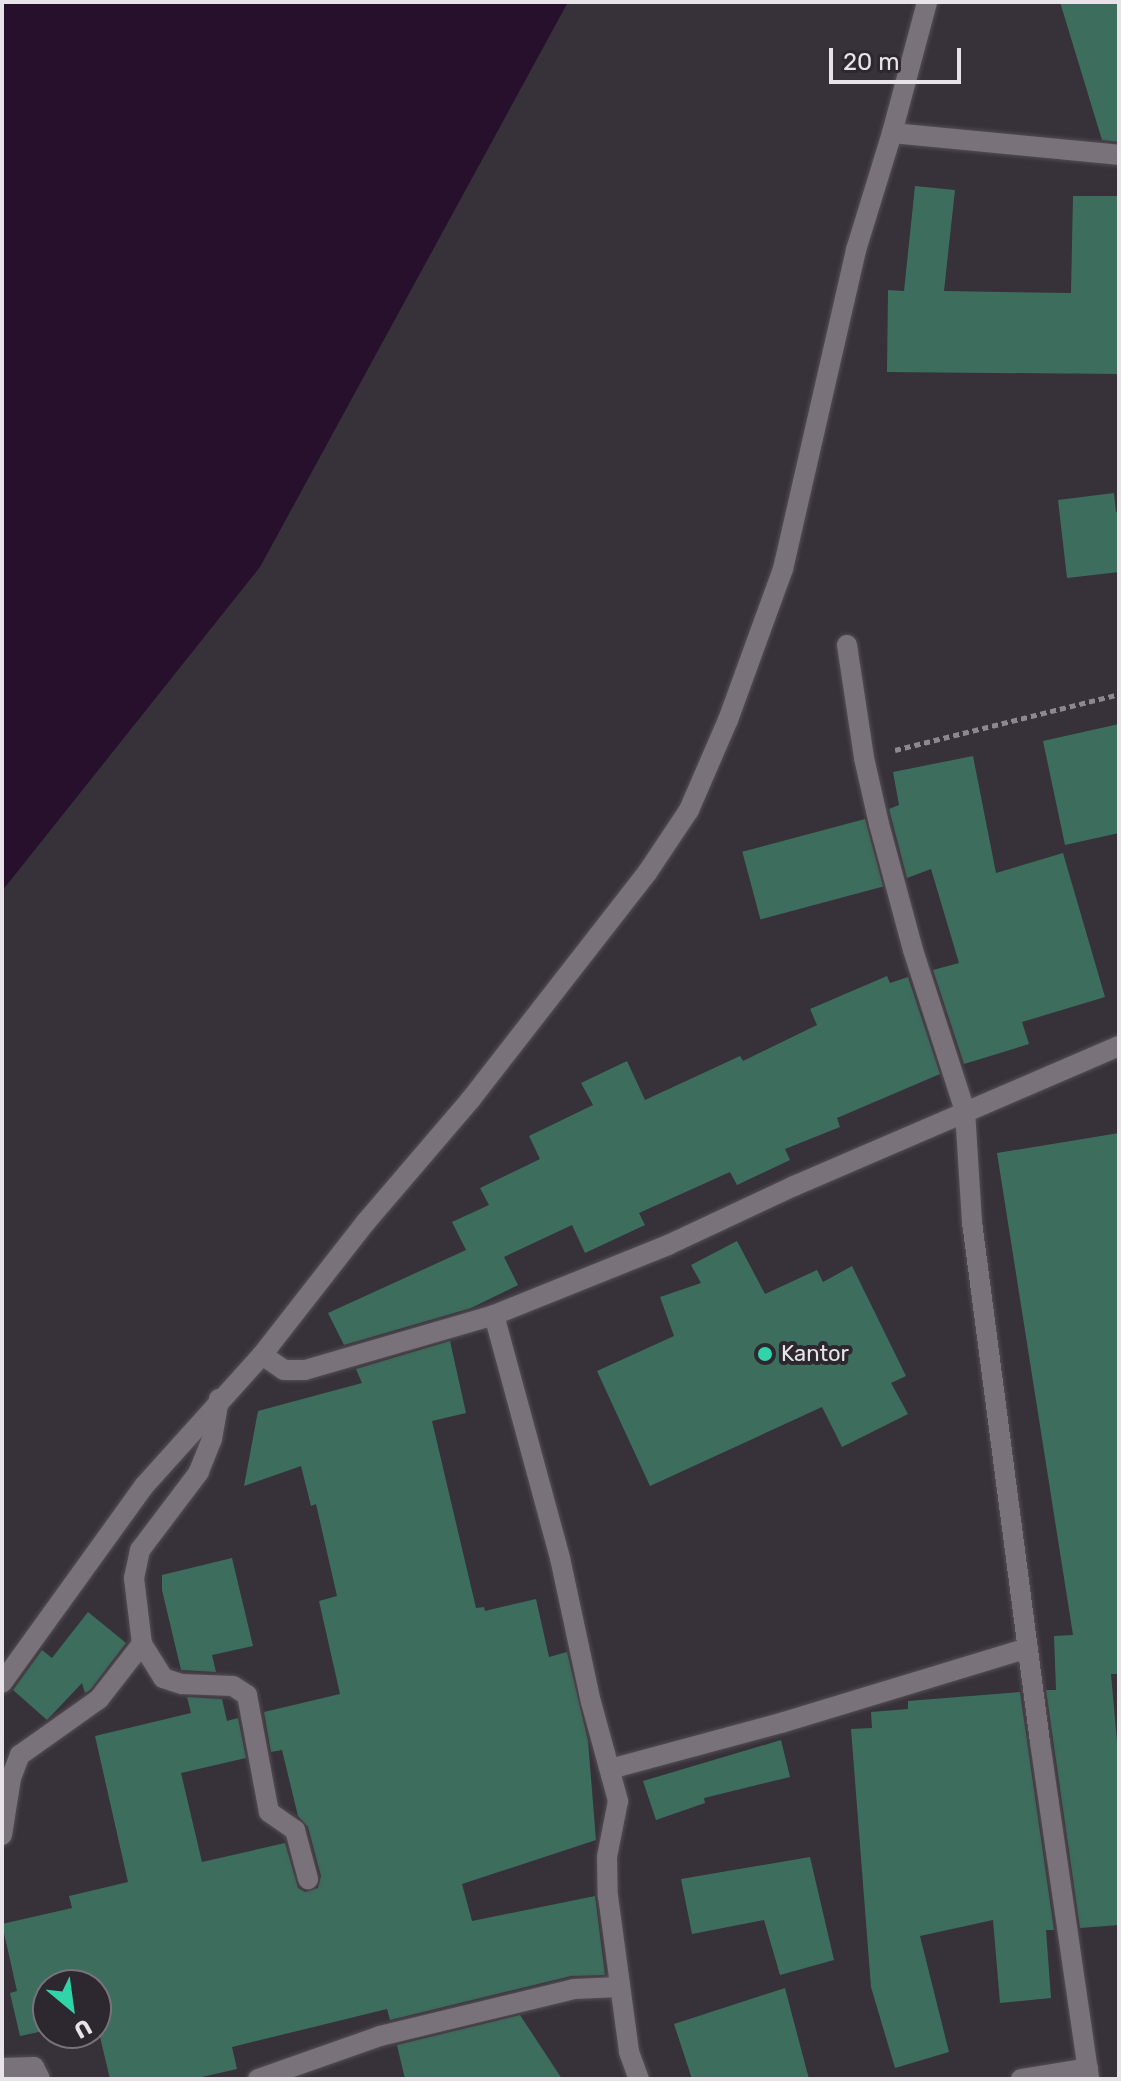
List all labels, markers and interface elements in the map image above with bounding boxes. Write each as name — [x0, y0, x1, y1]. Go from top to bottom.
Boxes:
scale bar — [833, 32, 965, 82]
text: 20 m — [843, 48, 900, 76]
place label: Kantor — [781, 1341, 849, 1367]
marker: Kantor — [756, 1345, 774, 1363]
north arrow — [32, 1969, 112, 2049]
text: U — [69, 2013, 96, 2044]

